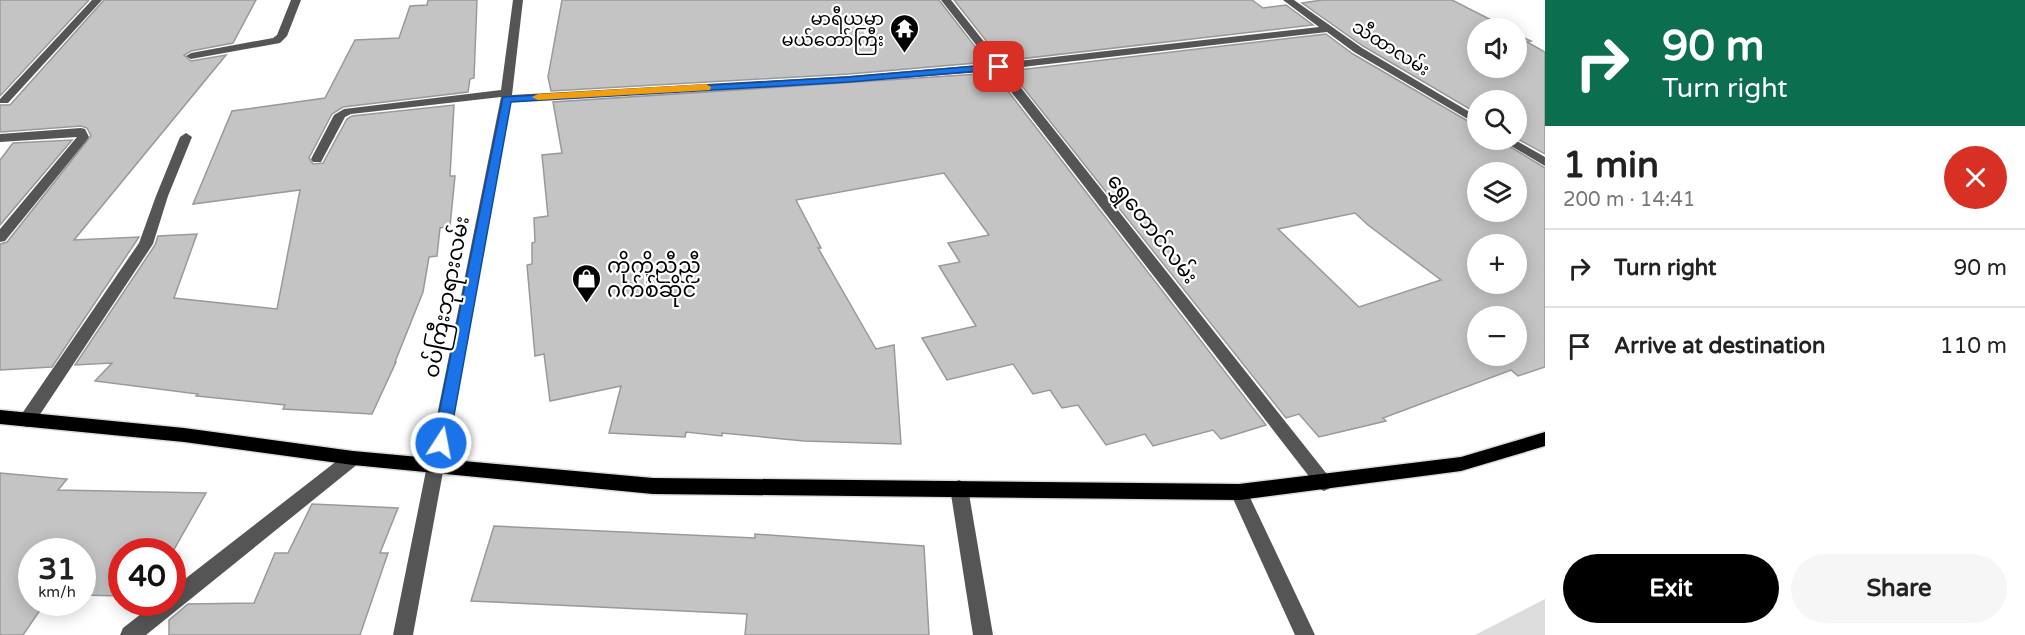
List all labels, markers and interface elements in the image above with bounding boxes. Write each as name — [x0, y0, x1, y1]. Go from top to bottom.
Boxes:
place label: မာရီယမ္မာ မယ်တော်ကြီး — [781, 5, 884, 55]
temple icon: မာရီယမ္မာ မယ်တော်ကြီး — [889, 13, 921, 55]
street label: သီထာလမ်း — [1348, 13, 1435, 80]
map controls — [1467, 18, 1527, 366]
button: sound — [1467, 18, 1527, 78]
text: 90 m — [1662, 21, 1764, 72]
icon: right — [1563, 24, 1641, 102]
pin — [973, 41, 1024, 92]
icon: arrive — [982, 50, 1015, 83]
text: Turn right — [1662, 72, 1788, 105]
button: search — [1467, 90, 1527, 150]
text: 1 min — [1563, 144, 1659, 187]
button: close — [1944, 146, 2007, 209]
button: layers — [1467, 162, 1527, 222]
street label: ရွှေတောင်လမ်း — [1098, 167, 1206, 291]
text: 200 m · 14:41 — [1563, 188, 1695, 212]
street label: ဝပ်ကြီးဘုရားလမ်း — [415, 213, 479, 381]
button: + — [1467, 234, 1527, 294]
place label: ကိုကိုညီညီ ဂက်စ်ဆိုင် — [607, 250, 701, 307]
icon: right — [1563, 252, 1596, 285]
text: Turn right — [1614, 255, 1716, 281]
text: 90 m — [1953, 255, 2007, 281]
shop icon: ကိုကိုညီညီ ဂက်စ်ဆိုင် — [570, 262, 602, 304]
button: − — [1467, 306, 1527, 366]
icon: arrive — [1563, 330, 1596, 363]
text: Arrive at destination — [1614, 333, 1825, 359]
text: 110 m — [1940, 333, 2007, 359]
position arrow — [409, 411, 473, 475]
speed limit sign: 40 — [108, 538, 186, 616]
text: 31 — [38, 551, 76, 588]
button: Exit — [1563, 554, 1779, 623]
button: Share — [1791, 554, 2007, 623]
text: km/h — [38, 583, 76, 601]

